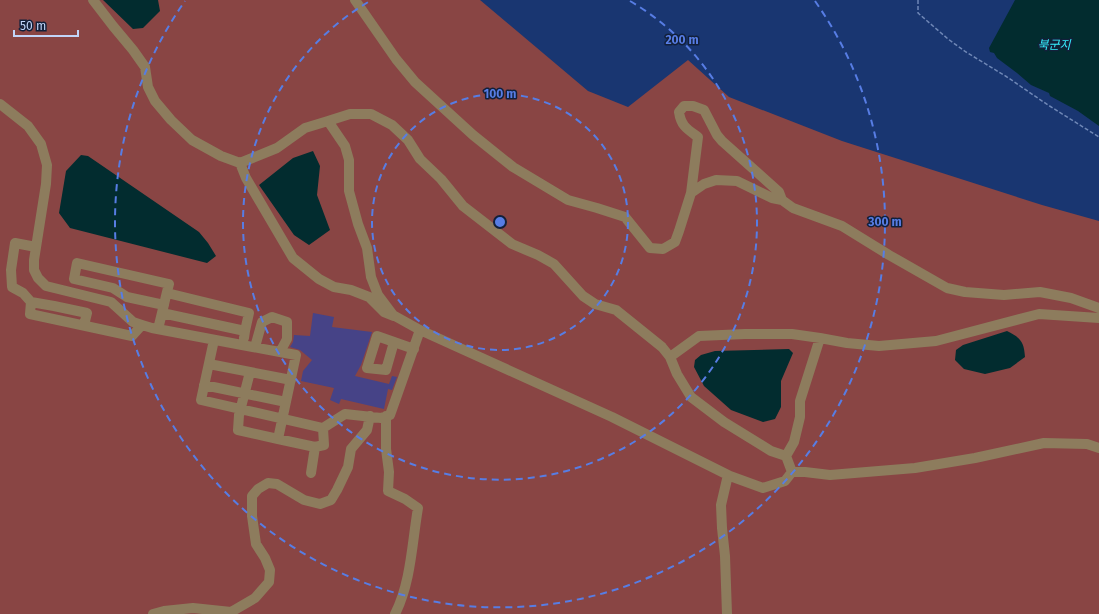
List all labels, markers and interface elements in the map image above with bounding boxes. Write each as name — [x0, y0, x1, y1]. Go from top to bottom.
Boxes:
scale bar — [14, 12, 78, 38]
text: 50 m — [20, 19, 46, 33]
text: 200 m — [665, 33, 699, 47]
water label: 북군지 — [1037, 38, 1072, 52]
text: 100 m — [484, 87, 516, 101]
centre of rings — [493, 215, 507, 229]
text: 300 m — [867, 215, 902, 229]

